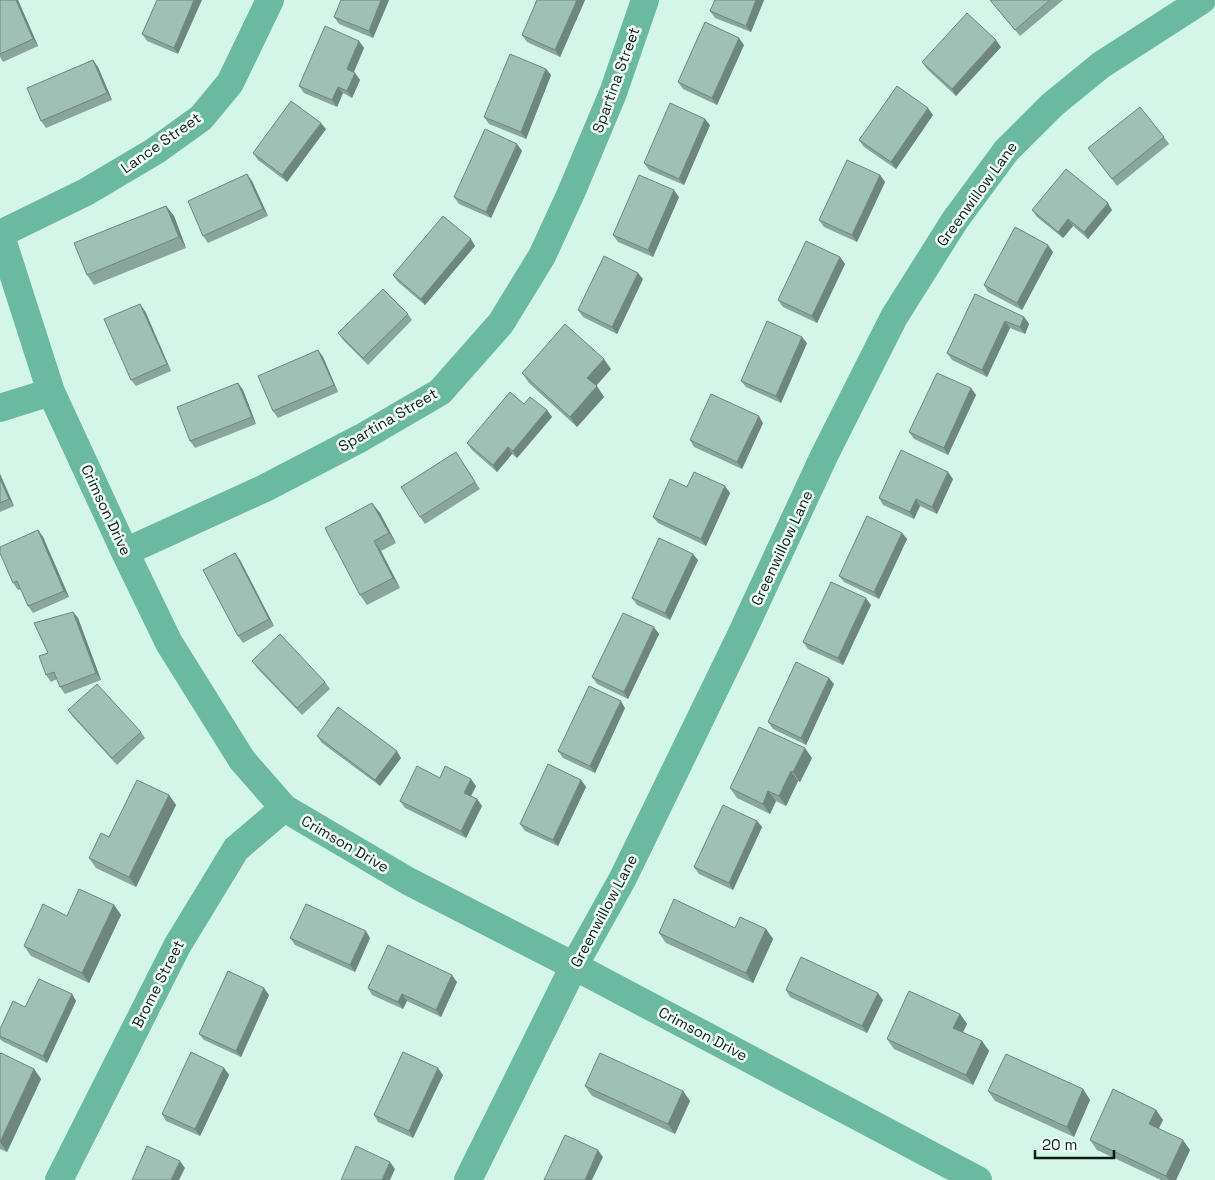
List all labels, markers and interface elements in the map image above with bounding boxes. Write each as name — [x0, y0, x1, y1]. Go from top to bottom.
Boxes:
street label: Spartina Street — [588, 24, 644, 135]
street label: Lance Street — [117, 108, 205, 177]
street label: Greenwillow Lane — [932, 137, 1021, 250]
street label: Spartina Street — [335, 383, 441, 456]
street label: Crimson Drive — [77, 461, 136, 558]
street label: Greenwillow Lane — [747, 487, 817, 608]
street label: Crimson Drive — [298, 811, 393, 876]
street label: Greenwillow Lane — [566, 851, 641, 970]
street label: Brome Street — [127, 937, 188, 1031]
street label: Crimson Drive — [655, 1002, 751, 1065]
scale bar — [1035, 1128, 1114, 1160]
text: 20 m — [1042, 1135, 1077, 1154]

